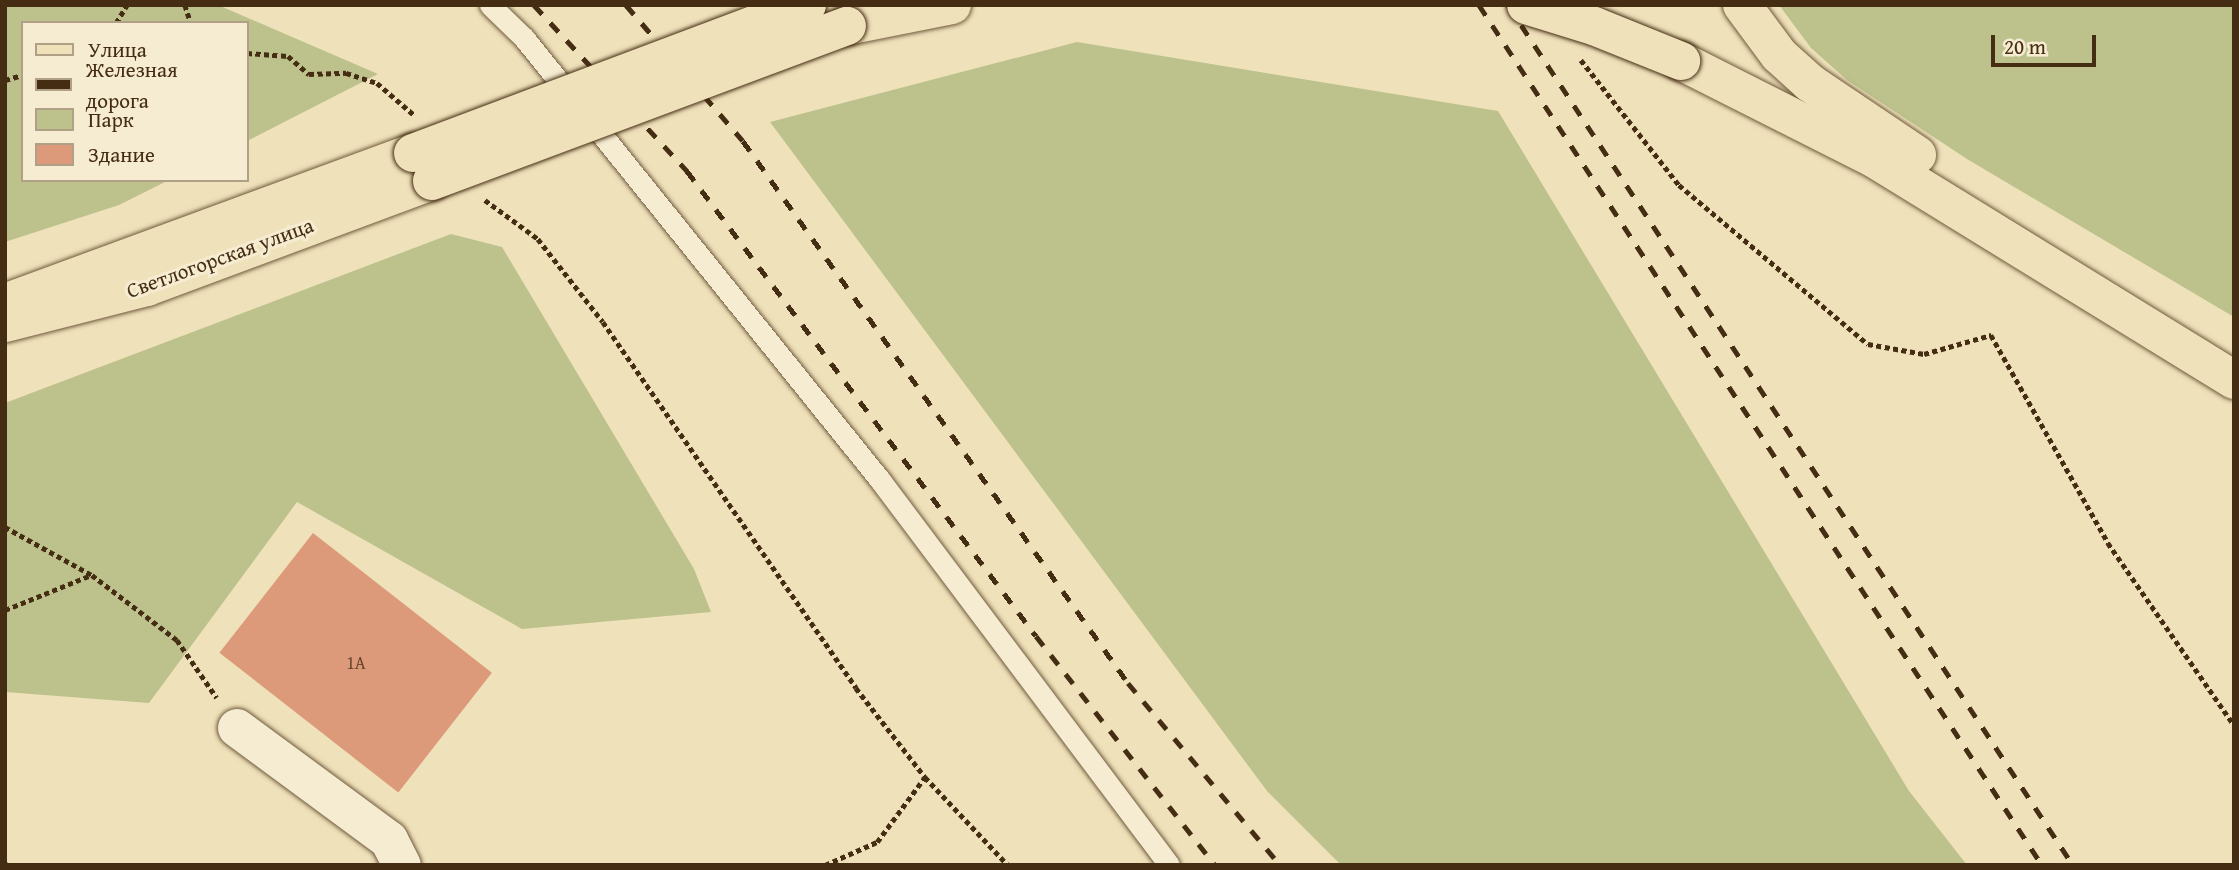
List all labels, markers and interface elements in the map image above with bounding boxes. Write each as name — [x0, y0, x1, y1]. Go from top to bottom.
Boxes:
legend — [21, 21, 248, 182]
scale bar — [1994, 21, 2099, 65]
text: 20 m — [2004, 31, 2046, 62]
text: Улица — [88, 34, 147, 65]
text: Железная дорога — [86, 54, 178, 116]
text: Парк — [88, 104, 134, 135]
text: Здание — [88, 139, 155, 170]
street label: Светлогорская улица — [123, 212, 317, 304]
house number: 1А — [346, 652, 366, 674]

